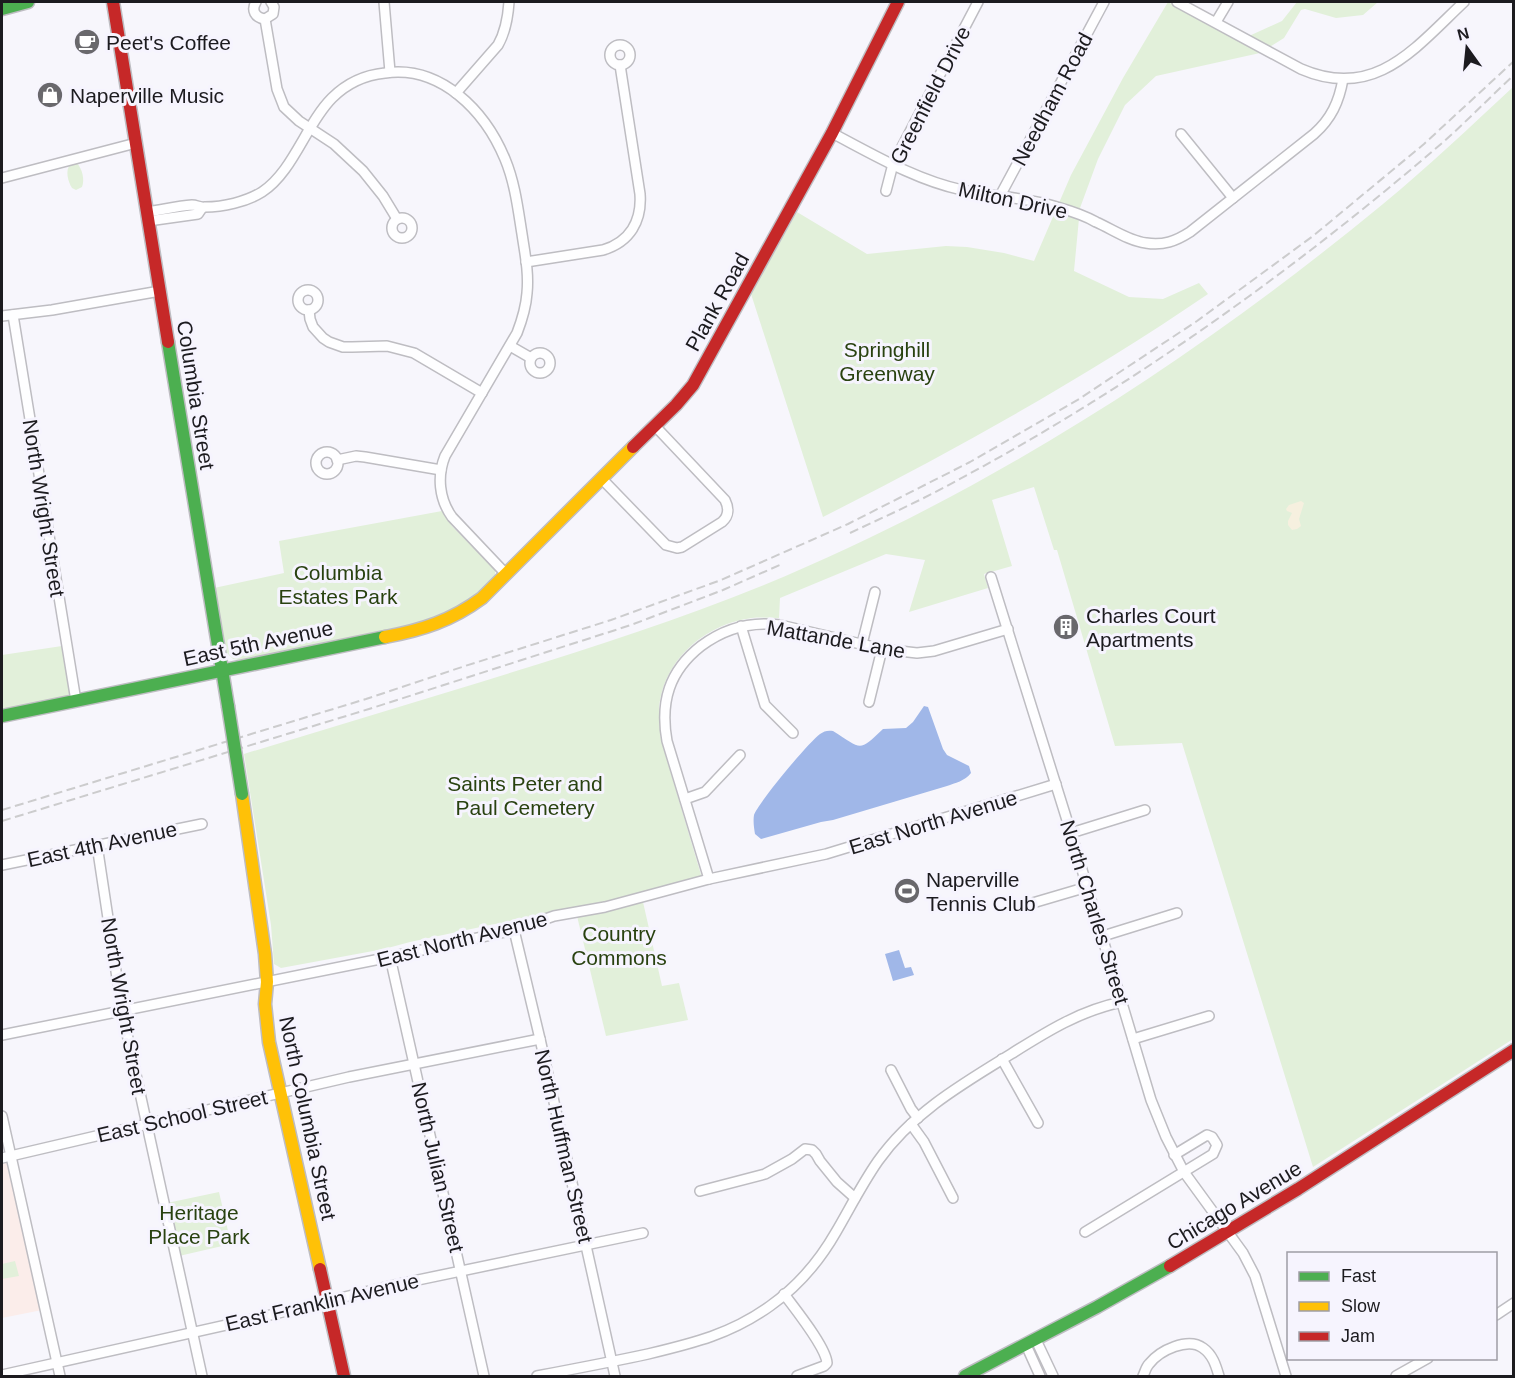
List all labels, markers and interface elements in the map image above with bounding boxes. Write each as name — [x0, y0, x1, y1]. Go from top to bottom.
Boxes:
north arrow — [1437, 18, 1497, 78]
street label: Greenfield Drive — [885, 22, 975, 168]
text: N — [1455, 24, 1471, 44]
cafe icon: Peet's Coffee — [72, 27, 102, 57]
street label: Needham Road — [1007, 29, 1097, 169]
place label: Peet's Coffee — [106, 31, 231, 54]
shop icon: Naperville Music — [35, 80, 65, 110]
place label: Naperville Music — [70, 84, 224, 107]
street label: Milton Drive — [956, 177, 1070, 223]
street label: Plank Road — [681, 249, 753, 355]
street label: Columbia Street — [173, 319, 219, 471]
park label: Springhill Greenway — [839, 338, 935, 385]
street label: North Wright Street — [19, 418, 69, 599]
park label: Columbia Estates Park — [278, 561, 398, 608]
place label: Charles Court Apartments — [1086, 604, 1216, 651]
building icon: Charles Court Apartments — [1051, 612, 1081, 642]
street label: East 5th Avenue — [181, 616, 335, 670]
street label: Mattande Lane — [765, 616, 907, 662]
park label: Saints Peter and Paul Cemetery — [447, 772, 603, 819]
street label: East North Avenue — [846, 785, 1020, 859]
street label: East 4th Avenue — [25, 817, 179, 871]
street label: North Charles Street — [1056, 817, 1134, 1007]
place label: Naperville Tennis Club — [926, 868, 1036, 915]
sports icon: Naperville Tennis Club — [892, 876, 922, 906]
street label: East North Avenue — [374, 907, 550, 971]
street label: North Wright Street — [97, 916, 151, 1096]
park label: Country Commons — [571, 922, 667, 969]
street label: North Columbia Street — [275, 1014, 341, 1222]
street label: North Huffman Street — [531, 1047, 598, 1245]
street label: North Julian Street — [407, 1080, 469, 1254]
street label: East School Street — [95, 1085, 269, 1147]
street label: Chicago Avenue — [1163, 1156, 1305, 1254]
park label: Heritage Place Park — [148, 1201, 250, 1248]
legend — [1287, 1252, 1497, 1360]
text: Fast — [1341, 1266, 1376, 1286]
street label: East Franklin Avenue — [223, 1269, 421, 1335]
text: Slow — [1341, 1296, 1381, 1316]
text: Jam — [1341, 1326, 1375, 1346]

